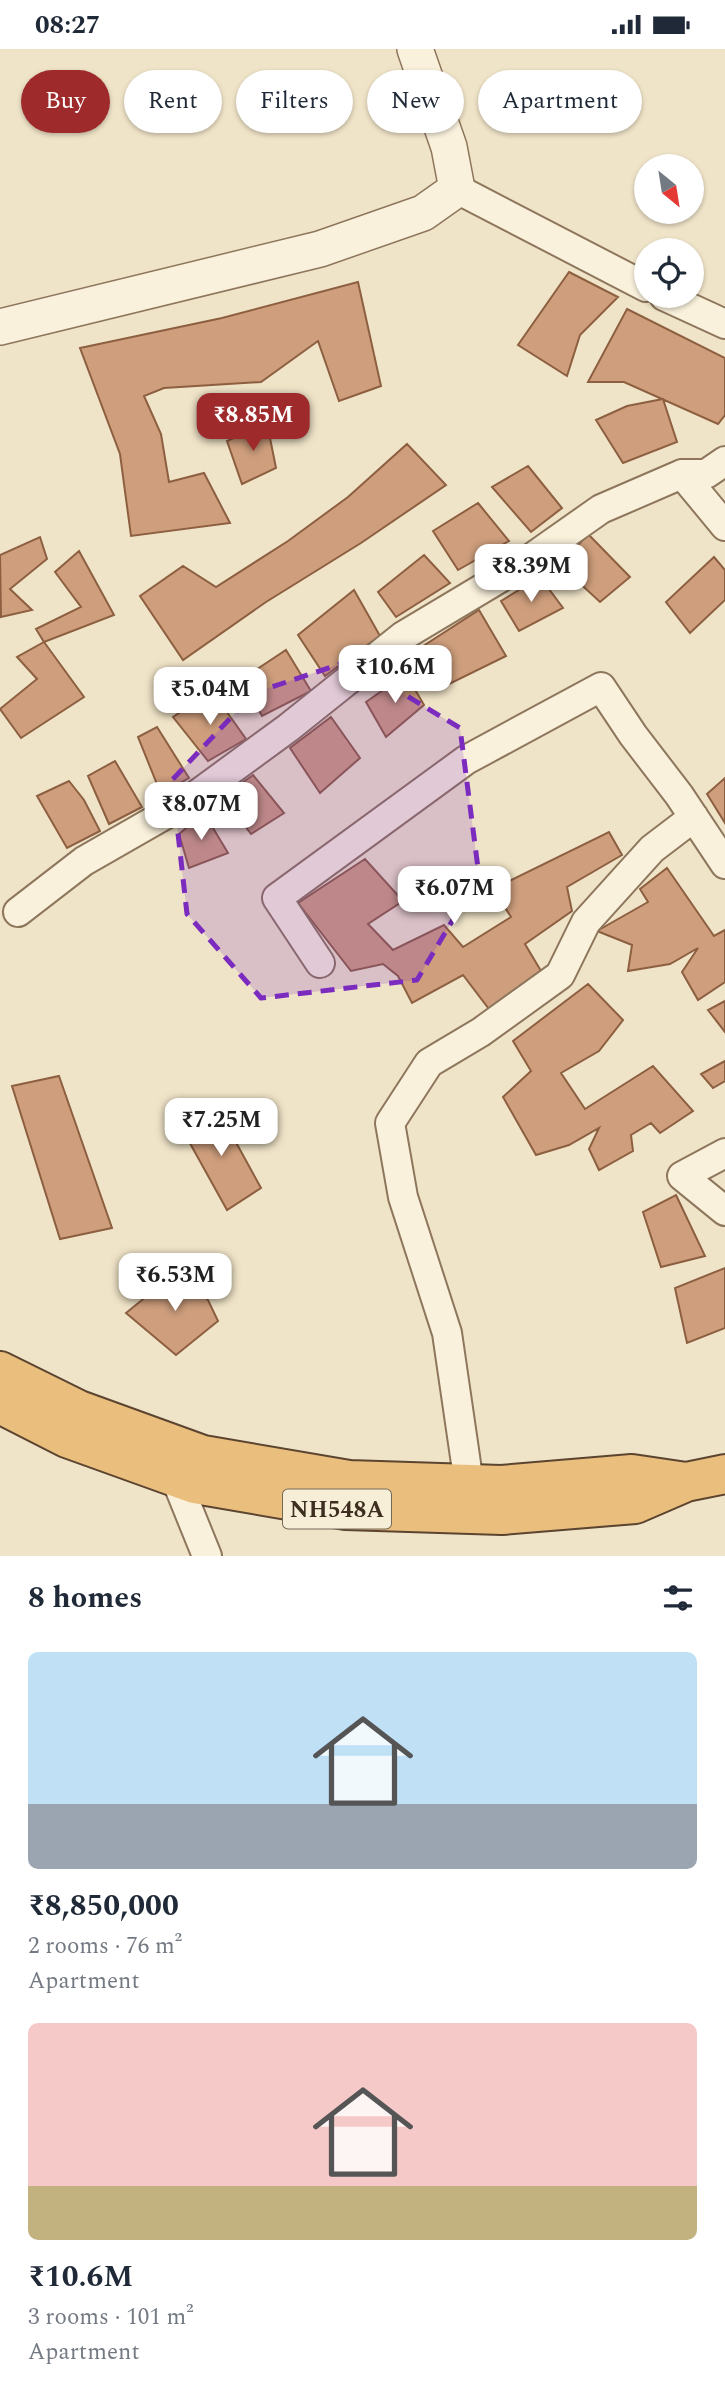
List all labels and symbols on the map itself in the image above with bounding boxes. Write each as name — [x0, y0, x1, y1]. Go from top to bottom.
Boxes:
north arrow — [634, 154, 704, 224]
pin: ₹8.85M — [196, 393, 310, 453]
pin: ₹8.39M — [474, 545, 588, 604]
pin: ₹10.6M — [338, 645, 452, 705]
pin: ₹5.04M — [153, 667, 267, 727]
pin: ₹8.07M — [144, 783, 258, 842]
pin: ₹6.07M — [397, 867, 511, 926]
pin: ₹7.25M — [164, 1099, 278, 1158]
pin: ₹6.53M — [118, 1253, 232, 1313]
road number: NH548A — [283, 1490, 391, 1529]

